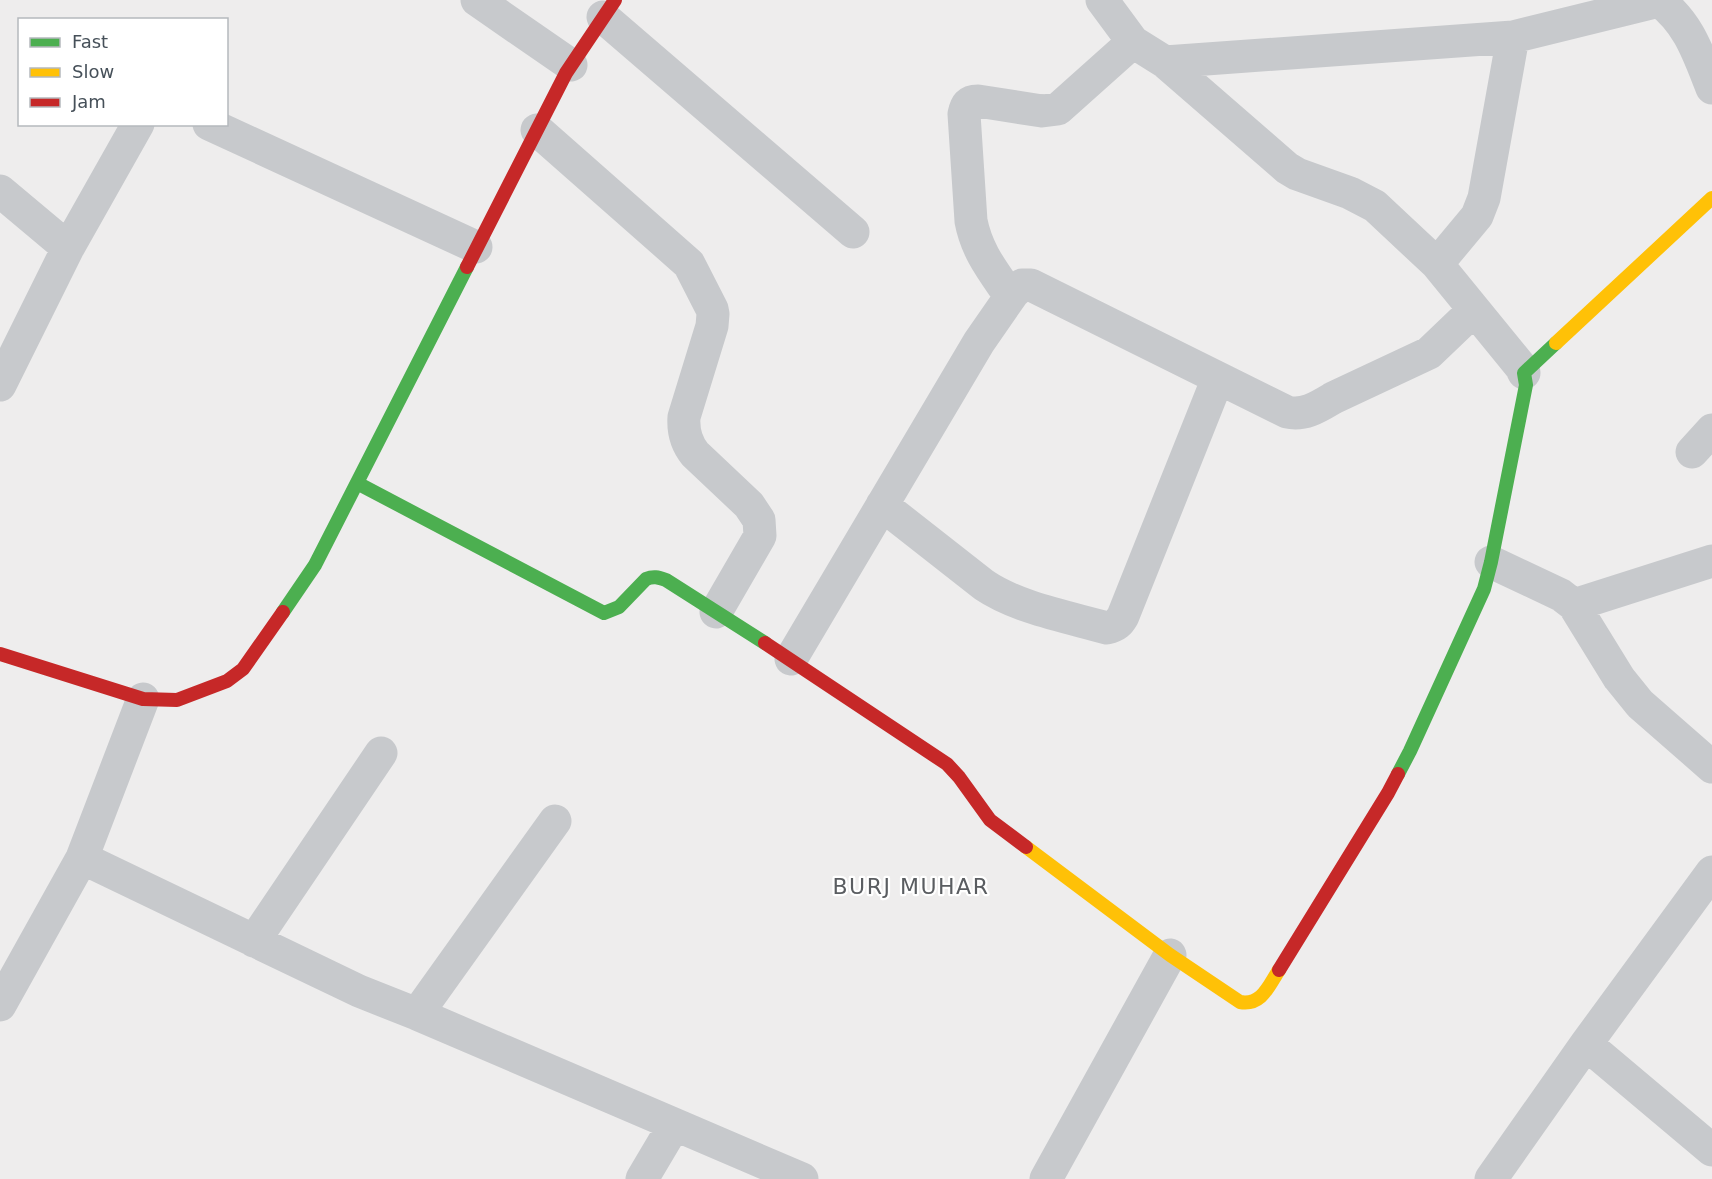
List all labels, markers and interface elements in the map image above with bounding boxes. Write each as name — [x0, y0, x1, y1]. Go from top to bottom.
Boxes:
legend — [18, 18, 228, 126]
text: Fast — [72, 31, 108, 52]
text: Slow — [72, 61, 114, 82]
text: Jam — [71, 91, 106, 112]
district label: BURJ MUHAR — [833, 874, 989, 899]

